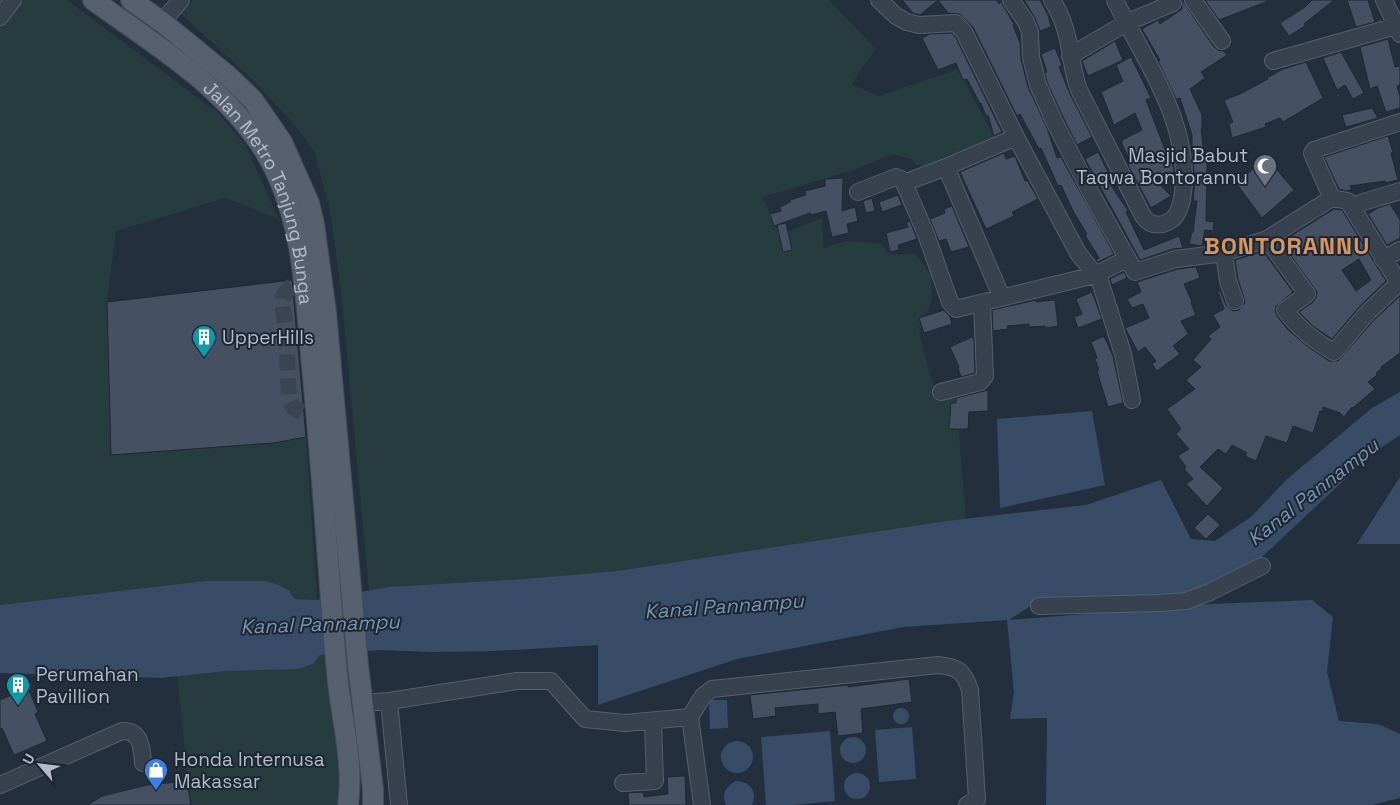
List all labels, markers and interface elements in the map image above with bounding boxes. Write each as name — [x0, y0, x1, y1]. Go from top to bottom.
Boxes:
street label: Jalan Metro Tanjung Bunga — [198, 75, 319, 306]
place label: Masjid Babut Taqwa Bontorannu — [1076, 143, 1248, 190]
mosque icon: Masjid Babut Taqwa Bontorannu — [1252, 153, 1278, 187]
district label: BONTORANNU — [1204, 230, 1370, 261]
building icon: UpperHills — [191, 324, 217, 358]
place label: UpperHills — [222, 325, 314, 350]
water label: Kanal Pannampu — [1242, 432, 1385, 551]
water label: Kanal Pannampu — [644, 587, 806, 625]
water label: Kanal Pannampu — [240, 608, 402, 640]
place label: Perumahan Pavillion — [36, 662, 139, 709]
building icon: Perumahan Pavillion — [5, 672, 31, 706]
north arrow — [15, 740, 65, 790]
place label: Honda Internusa Makassar — [174, 747, 325, 794]
text: U — [18, 751, 39, 767]
shop icon: Honda Internusa Makassar — [143, 757, 169, 791]

